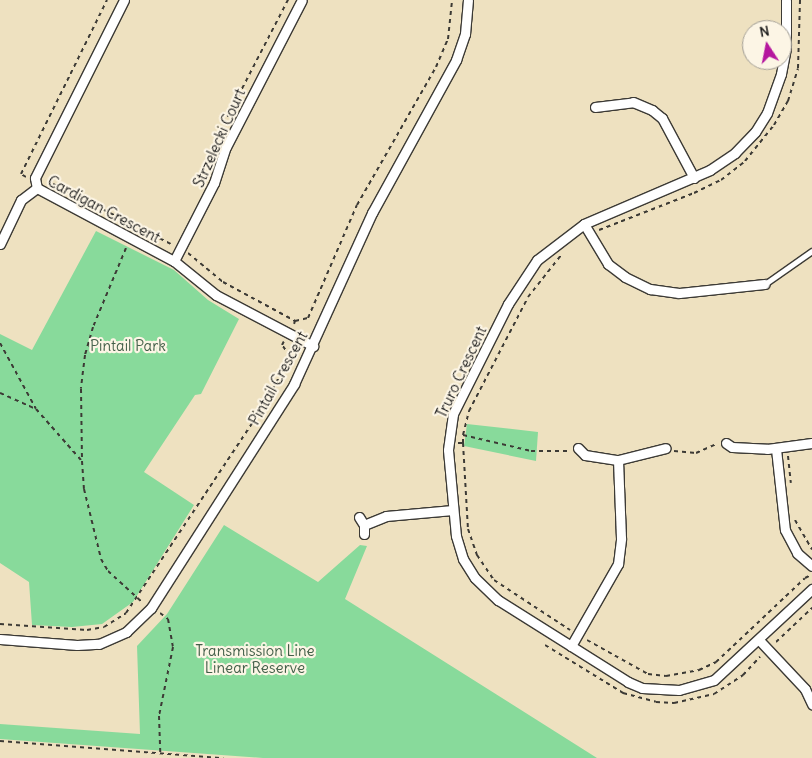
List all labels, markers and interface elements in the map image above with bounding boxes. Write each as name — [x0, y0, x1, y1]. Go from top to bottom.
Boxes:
north arrow — [742, 20, 792, 70]
text: N — [758, 21, 771, 41]
street label: Strzelecki Court — [189, 86, 249, 190]
street label: Cardigan Crescent — [45, 172, 163, 246]
street label: Truro Crescent — [432, 323, 490, 421]
street label: Pintail Crescent — [245, 328, 311, 428]
park label: Pintail Park — [90, 337, 166, 355]
park label: Transmission Line Linear Reserve — [195, 641, 315, 676]

